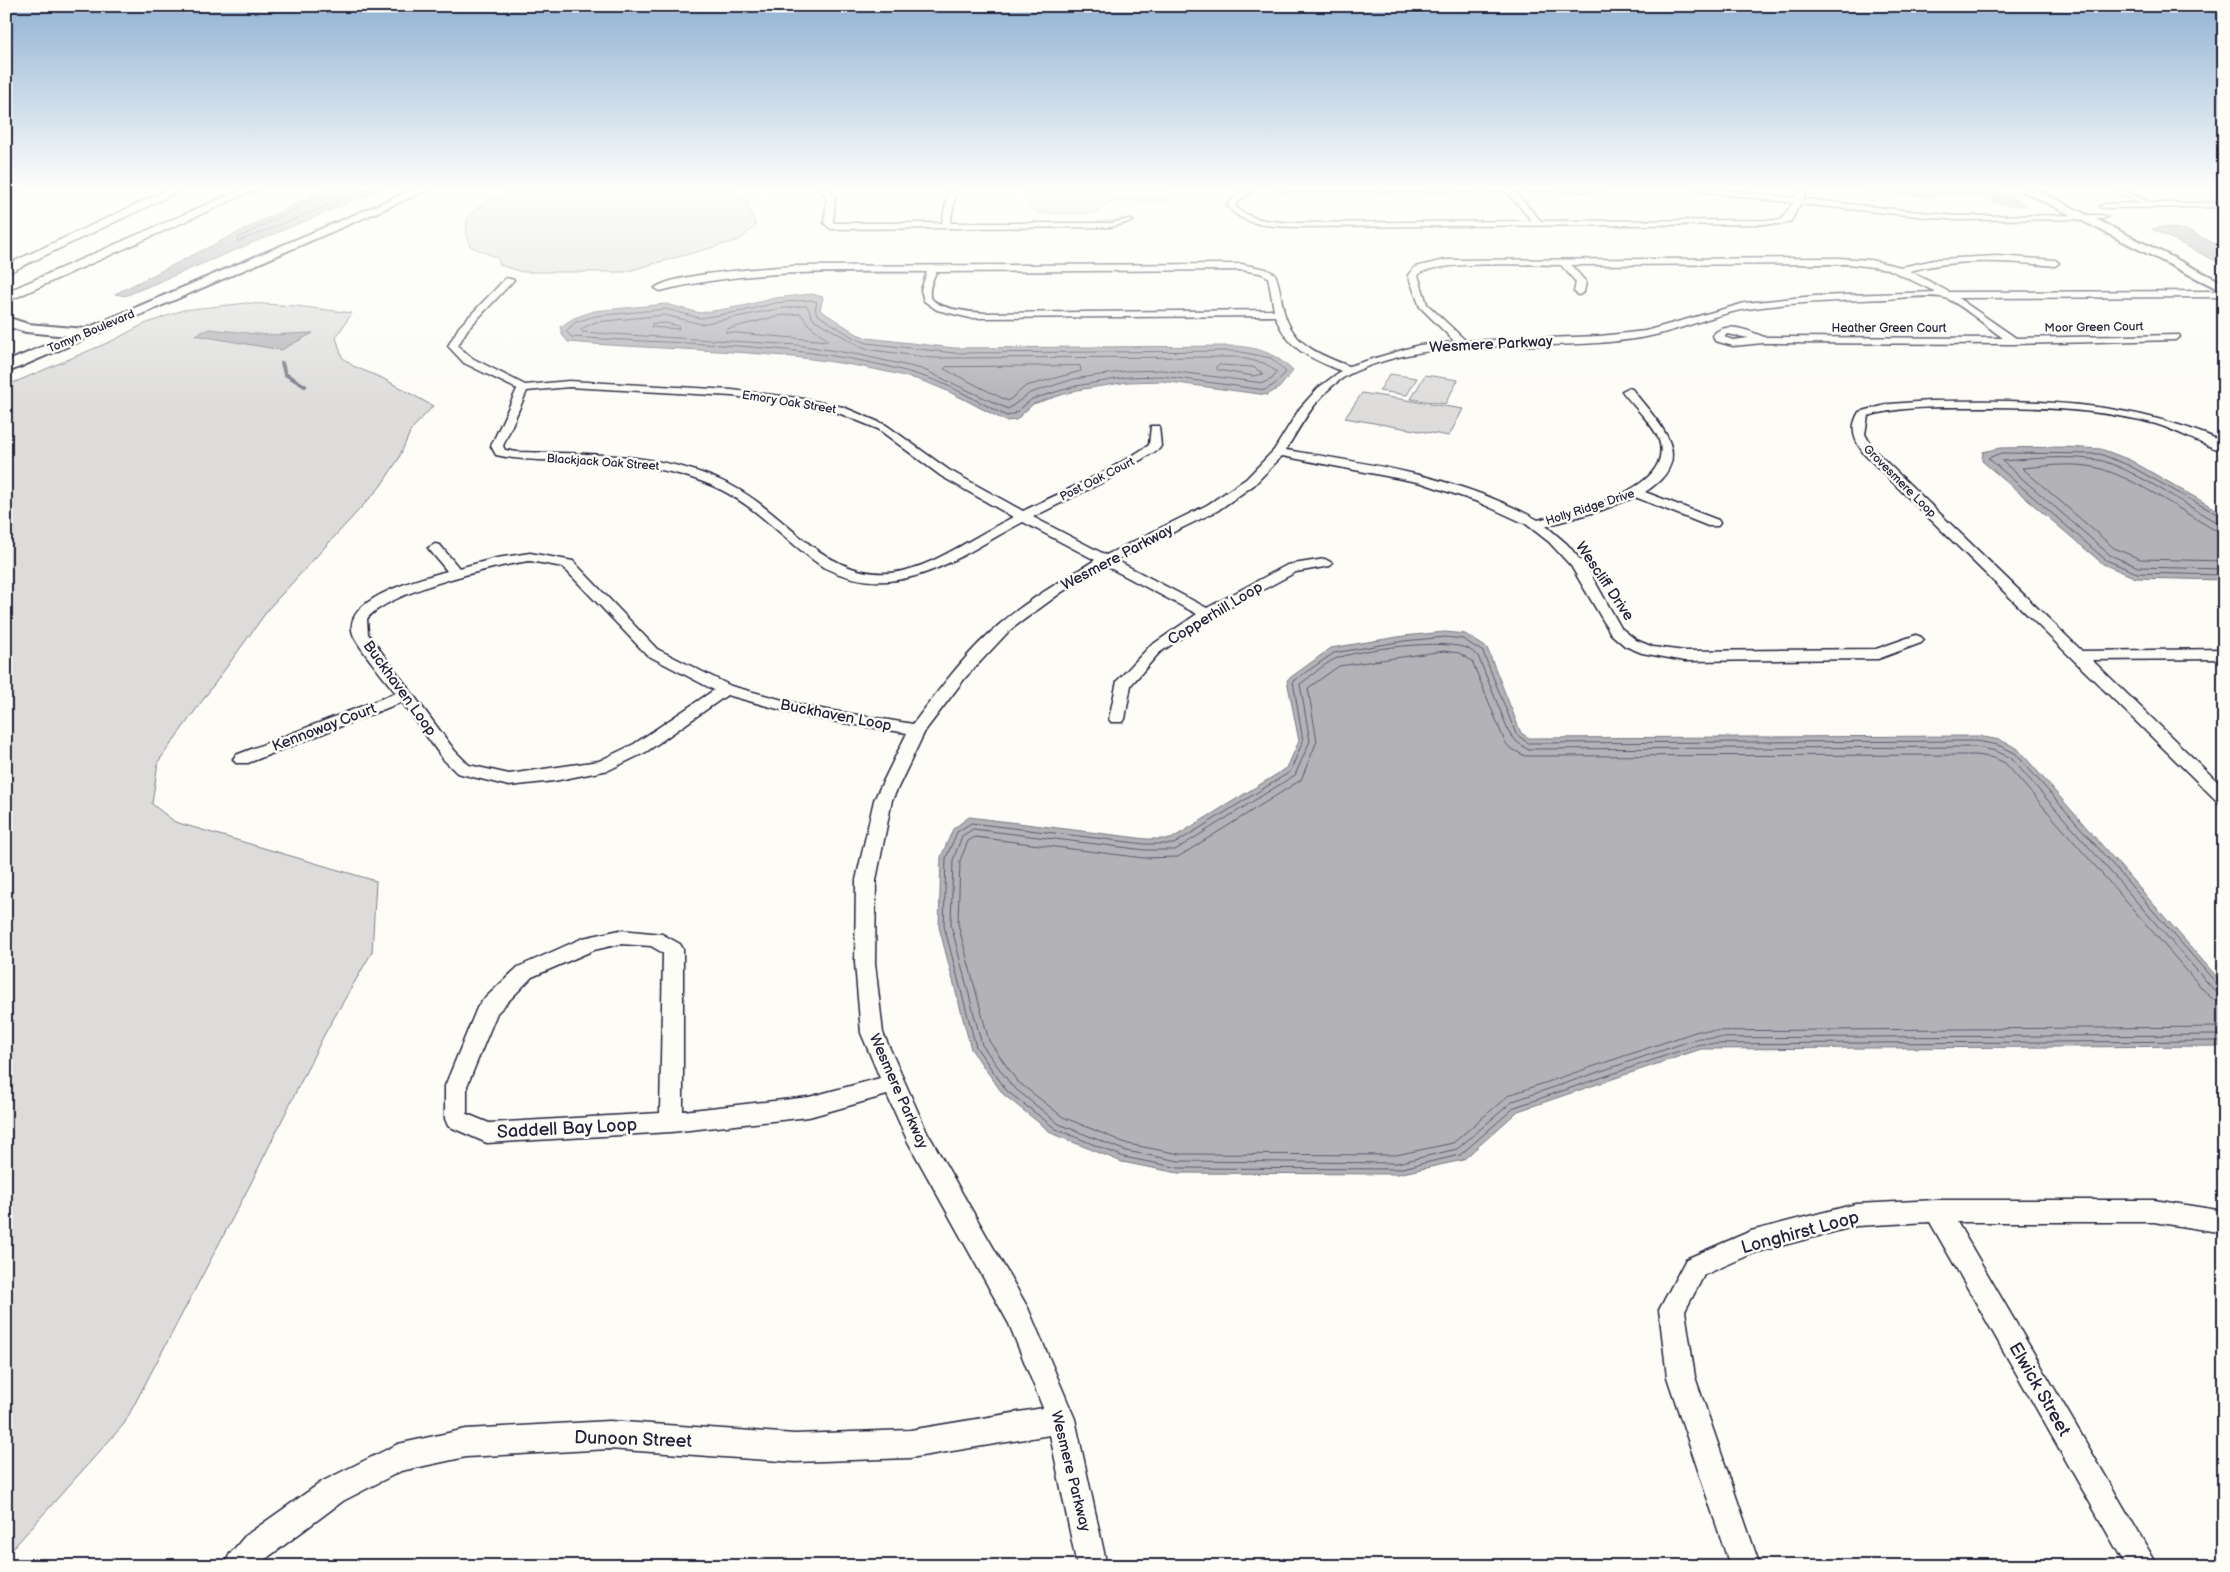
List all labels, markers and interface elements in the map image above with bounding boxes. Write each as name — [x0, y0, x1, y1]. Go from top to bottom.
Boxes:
street label: Tomyn Boulevard — [46, 306, 137, 356]
street label: Moor Green Court — [2044, 319, 2144, 336]
street label: Heather Green Court — [1831, 321, 1947, 336]
street label: Wesmere Parkway — [1429, 332, 1554, 357]
street label: Emory Oak Street — [741, 388, 837, 417]
street label: Grovesmere Loop — [1860, 442, 1939, 521]
street label: Blackjack Oak Street — [546, 451, 660, 474]
street label: Post Oak Court — [1057, 454, 1137, 505]
street label: Holly Ridge Drive — [1544, 486, 1636, 529]
street label: Wesmere Parkway — [1058, 520, 1177, 595]
street label: Wescliff Drive — [1571, 538, 1638, 625]
street label: Copperhill Loop — [1164, 577, 1266, 649]
street label: Buckhaven Loop — [359, 637, 441, 740]
street label: Buckhaven Loop — [779, 695, 894, 736]
street label: Kennoway Court — [270, 699, 379, 756]
street label: Wesmere Parkway — [865, 1031, 932, 1152]
street label: Saddell Bay Loop — [496, 1114, 638, 1143]
street label: Longhirst Loop — [1739, 1207, 1861, 1258]
street label: Elwick Street — [2004, 1339, 2075, 1440]
street label: Wesmere Parkway — [1046, 1409, 1095, 1534]
street label: Dunoon Street — [574, 1427, 693, 1452]

